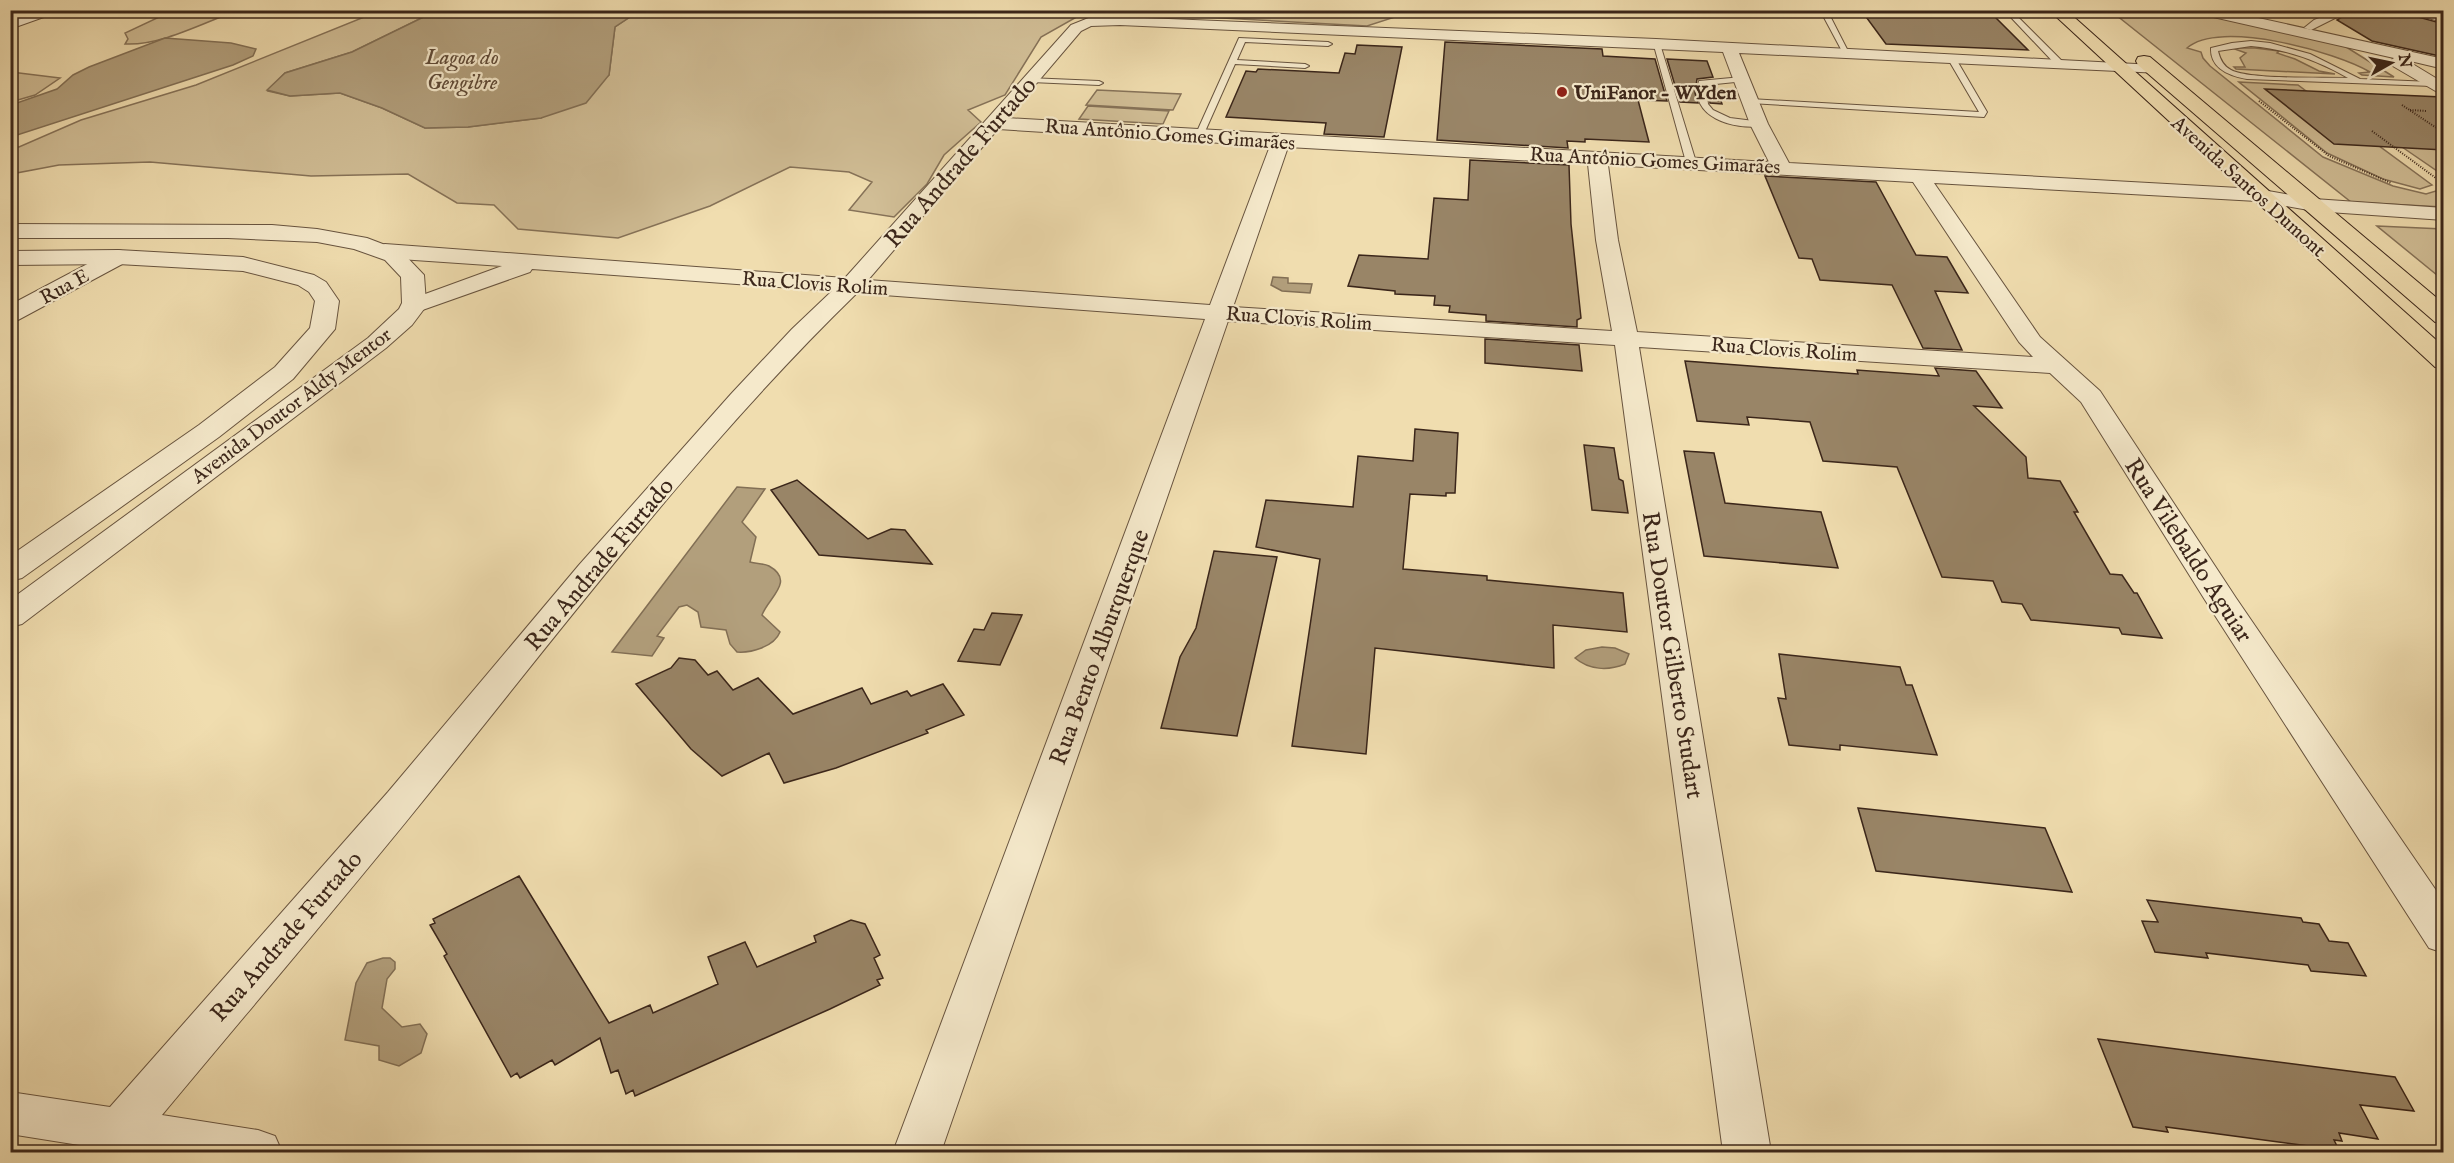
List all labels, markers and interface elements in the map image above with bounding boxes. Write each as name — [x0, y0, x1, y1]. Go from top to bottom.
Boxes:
north arrow — [2361, 33, 2421, 93]
water label: Lagoa do Gengibre — [424, 44, 499, 97]
text: N — [2393, 52, 2415, 70]
street label: Rua Andrade Furtado — [878, 71, 1044, 255]
place label: UniFanor - WYden — [1573, 81, 1737, 106]
marker: UniFanor - WYden — [1555, 85, 1569, 99]
street label: Avenida Santos Dumont — [2165, 111, 2330, 263]
street label: Rua Antônio Gomes Gimarães — [1044, 114, 1296, 157]
street label: Rua Antônio Gomes Gimarães — [1529, 142, 1781, 181]
street label: Rua E — [36, 264, 94, 311]
street label: Rua Clovis Rolim — [741, 267, 889, 302]
street label: Rua Clovis Rolim — [1225, 302, 1373, 337]
street label: Avenida Doutor Aldy Mentor — [186, 322, 397, 490]
street label: Rua Clovis Rolim — [1710, 333, 1858, 368]
street label: Rua Vilebaldo Aguiar — [2117, 453, 2259, 649]
street label: Rua Andrade Furtado — [519, 472, 682, 658]
street label: Rua Doutor Gilberto Studart — [1634, 510, 1710, 801]
street label: Rua Bento Alburquerque — [1043, 526, 1157, 770]
street label: Rua Andrade Furtado — [204, 845, 370, 1029]

